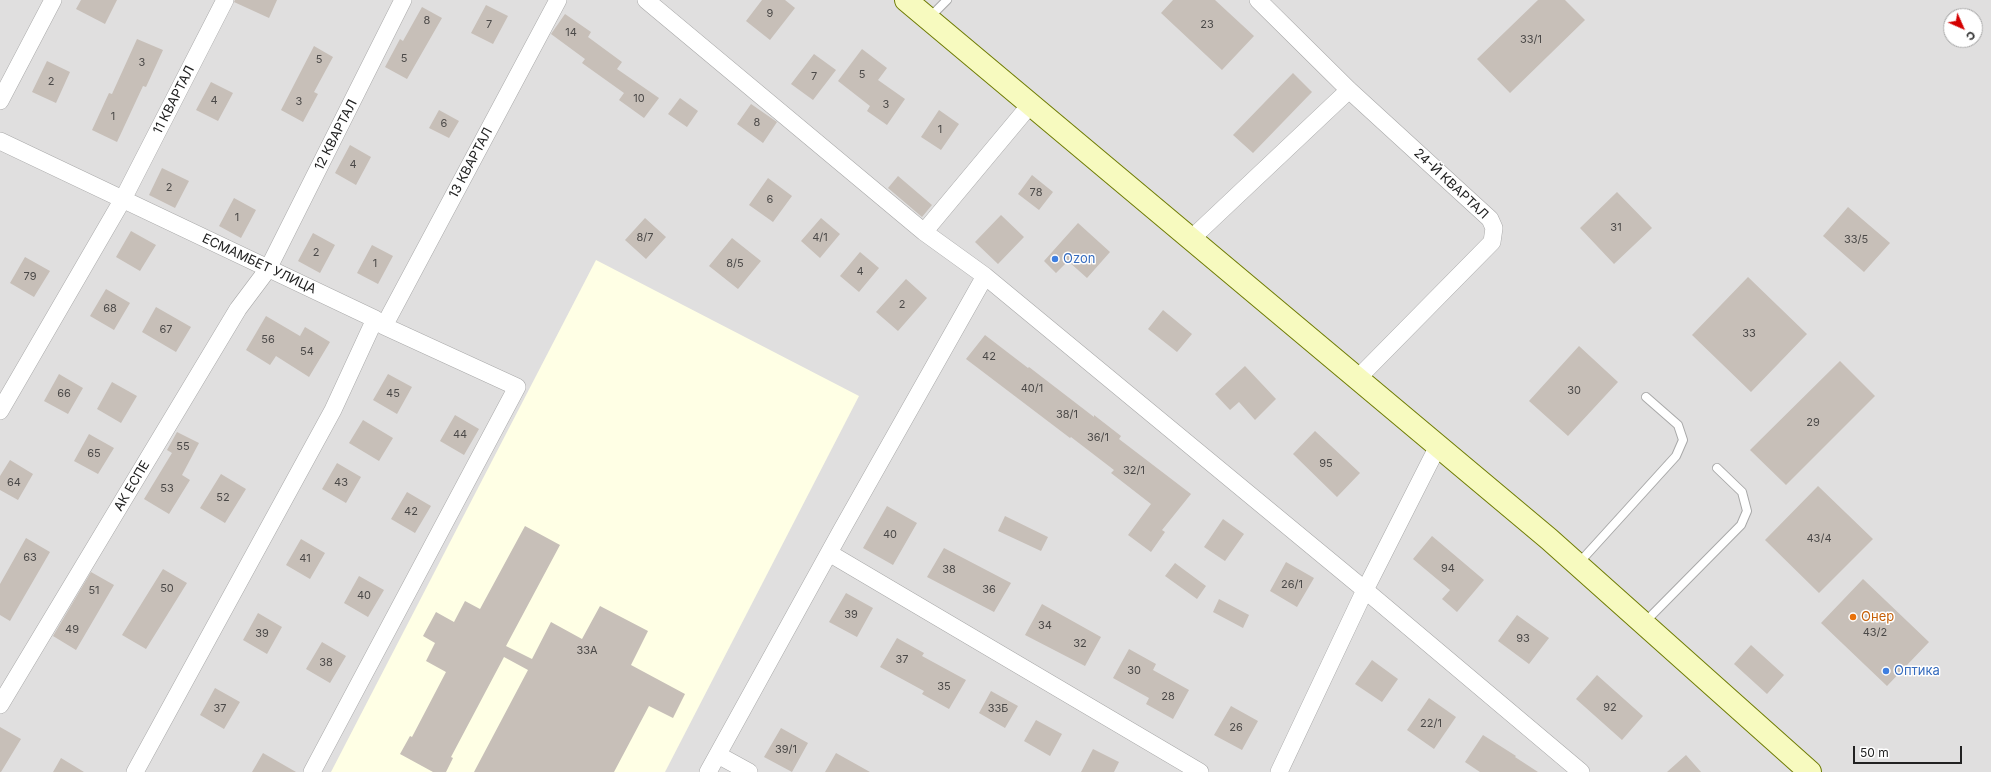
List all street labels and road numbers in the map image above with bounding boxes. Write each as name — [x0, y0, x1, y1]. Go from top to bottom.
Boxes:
street label: 11 КВАРТАЛ — [150, 63, 198, 137]
street label: 12 КВАРТАЛ — [311, 97, 361, 173]
street label: 13 КВАРТАЛ — [446, 125, 496, 201]
street label: 24-Й КВАРТАЛ — [1411, 146, 1491, 222]
street label: ЕСМАМБЕТ УЛИЦА — [199, 231, 319, 297]
street label: АК ЕСПЕ — [111, 458, 153, 514]

